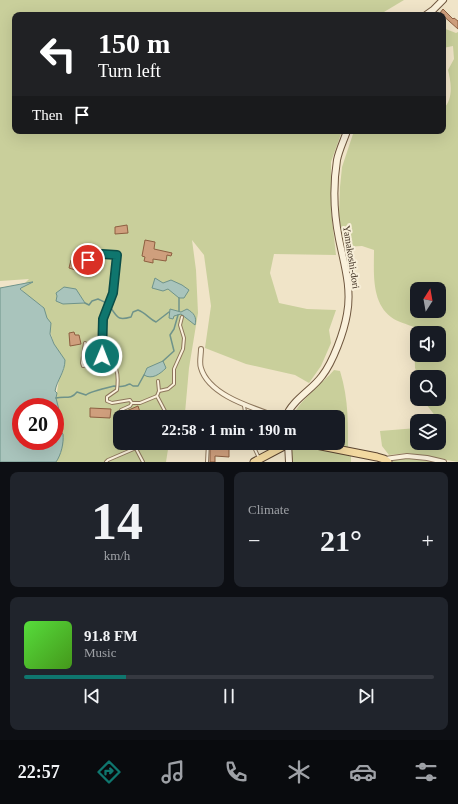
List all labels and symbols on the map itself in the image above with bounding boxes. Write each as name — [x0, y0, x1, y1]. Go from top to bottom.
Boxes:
street label: Yamakoshi-dori — [341, 225, 362, 290]
pin — [71, 243, 105, 277]
north arrow — [410, 282, 446, 318]
position arrow — [81, 335, 123, 377]
speed limit sign: 20 — [12, 398, 64, 450]

